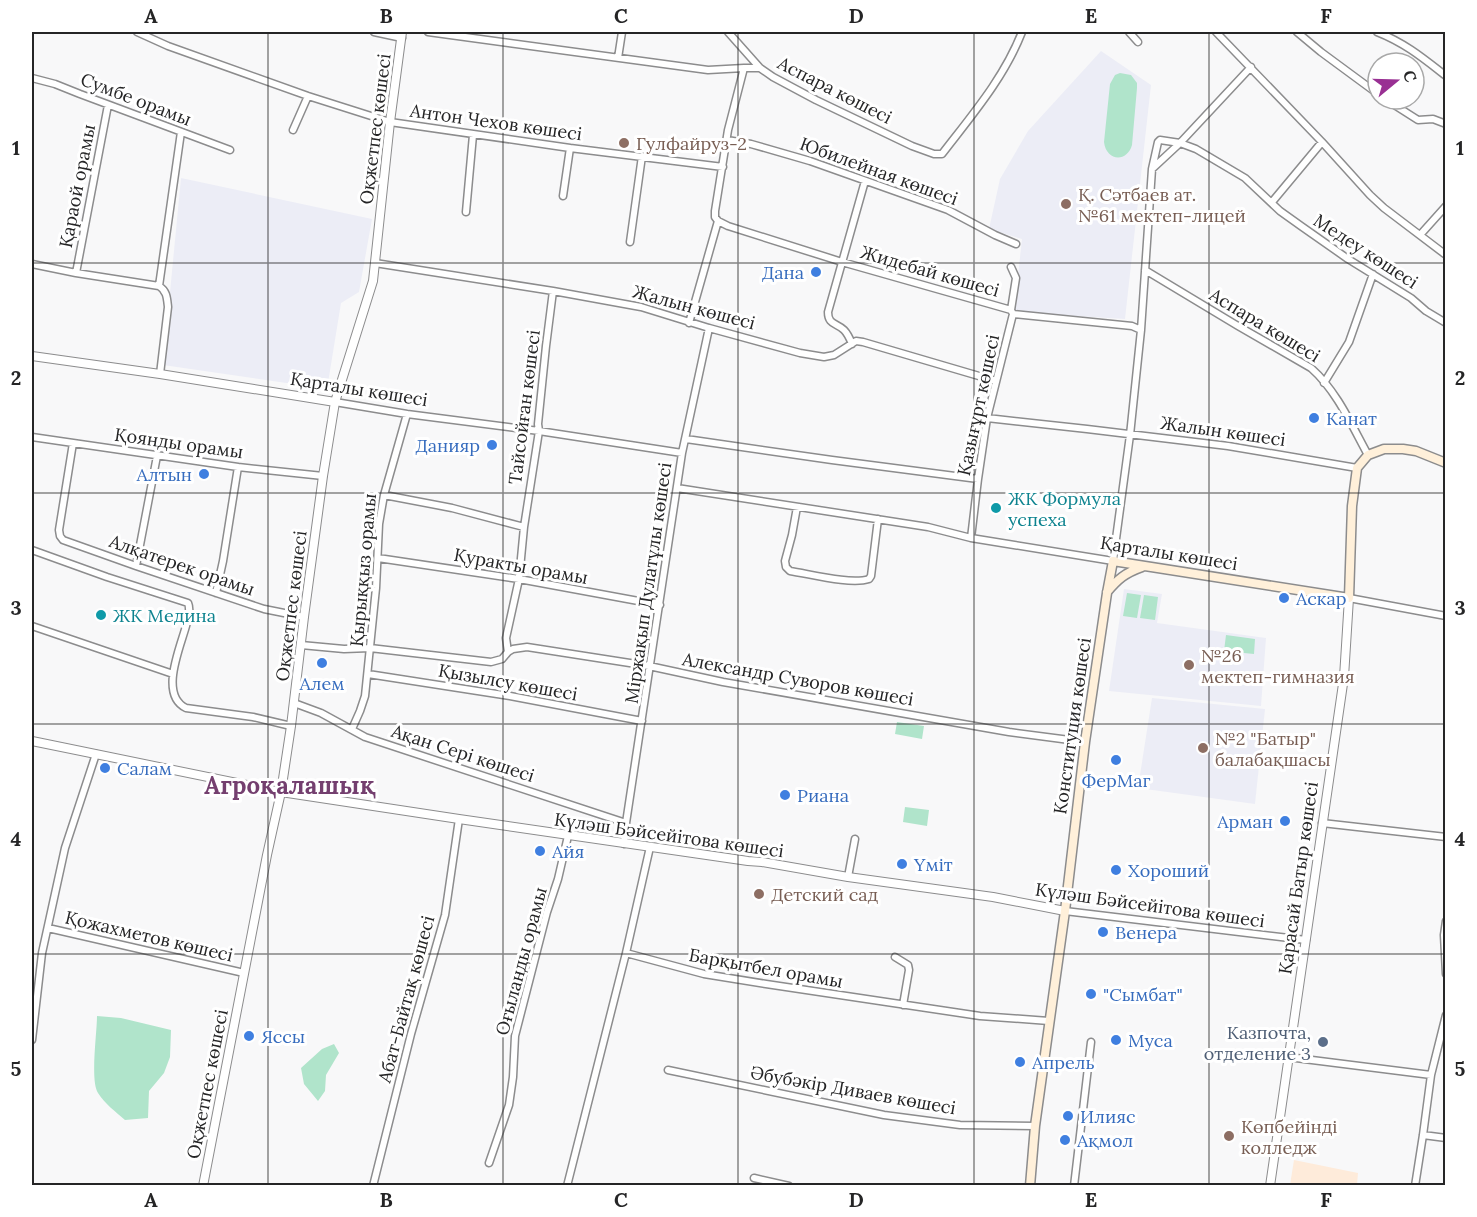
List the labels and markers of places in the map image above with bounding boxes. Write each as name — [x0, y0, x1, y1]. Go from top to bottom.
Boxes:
place label: Гулфайруз-2 — [636, 132, 747, 155]
marker: Гулфайруз-2 — [617, 136, 631, 150]
place label: Қ. Сәтбаев ат. №61 мектеп-лицей — [1078, 183, 1246, 227]
marker: Қ. Сәтбаев ат. №61 мектеп-лицей — [1059, 197, 1073, 211]
place label: Дана — [762, 261, 804, 284]
marker: Дана — [809, 265, 823, 279]
place label: Канат — [1326, 407, 1377, 430]
marker: Канат — [1307, 411, 1321, 425]
place label: Данияр — [415, 434, 480, 457]
marker: Данияр — [485, 438, 499, 452]
place label: Алтын — [136, 463, 192, 486]
marker: Алтын — [197, 467, 211, 481]
place label: ЖК Формула успеха — [1008, 487, 1121, 531]
marker: ЖК Формула успеха — [989, 501, 1003, 515]
place label: Аскар — [1295, 587, 1347, 610]
marker: Аскар — [1277, 591, 1291, 605]
place label: ЖК Медина — [113, 604, 216, 627]
marker: ЖК Медина — [94, 608, 108, 622]
place label: №26 мектеп-гимназия — [1201, 644, 1355, 688]
marker: Алем — [315, 656, 329, 670]
marker: №26 мектеп-гимназия — [1182, 658, 1196, 672]
place label: Алем — [299, 672, 344, 695]
place label: №2 "Батыр" балабақшасы — [1215, 727, 1331, 771]
marker: №2 "Батыр" балабақшасы — [1196, 741, 1210, 755]
marker: ФерМаг — [1109, 753, 1123, 767]
place label: Салам — [117, 757, 172, 780]
marker: Салам — [98, 761, 112, 775]
place label: ФерМаг — [1082, 769, 1151, 792]
place label: Риана — [797, 784, 849, 807]
marker: Риана — [778, 788, 792, 802]
place label: Арман — [1216, 810, 1273, 833]
marker: Арман — [1278, 814, 1292, 828]
place label: Айя — [551, 840, 584, 863]
marker: Айя — [533, 844, 547, 858]
place label: Үміт — [913, 853, 953, 876]
marker: Үміт — [895, 857, 909, 871]
place label: Хороший — [1128, 859, 1209, 882]
marker: Хороший — [1109, 863, 1123, 877]
place label: Детский сад — [771, 883, 878, 906]
marker: Детский сад — [752, 887, 766, 901]
place label: Венера — [1115, 921, 1177, 944]
marker: Венера — [1096, 925, 1110, 939]
place label: "Сымбат" — [1103, 983, 1183, 1006]
marker: "Сымбат" — [1084, 987, 1098, 1001]
place label: Казпочта, отделение 3 — [1204, 1021, 1311, 1065]
place label: Яссы — [261, 1025, 305, 1048]
marker: Яссы — [242, 1029, 256, 1043]
place label: Муса — [1128, 1029, 1173, 1052]
marker: Муса — [1109, 1033, 1123, 1047]
marker: Казпочта, отделение 3 — [1316, 1035, 1330, 1049]
place label: Апрель — [1031, 1051, 1095, 1074]
marker: Апрель — [1013, 1055, 1027, 1069]
place label: Илияс — [1080, 1105, 1136, 1128]
marker: Илияс — [1061, 1109, 1075, 1123]
place label: Көпбейінді колледж — [1241, 1115, 1337, 1159]
place label: Ақмол — [1076, 1129, 1133, 1152]
marker: Көпбейінді колледж — [1222, 1129, 1236, 1143]
marker: Ақмол — [1058, 1133, 1072, 1147]

